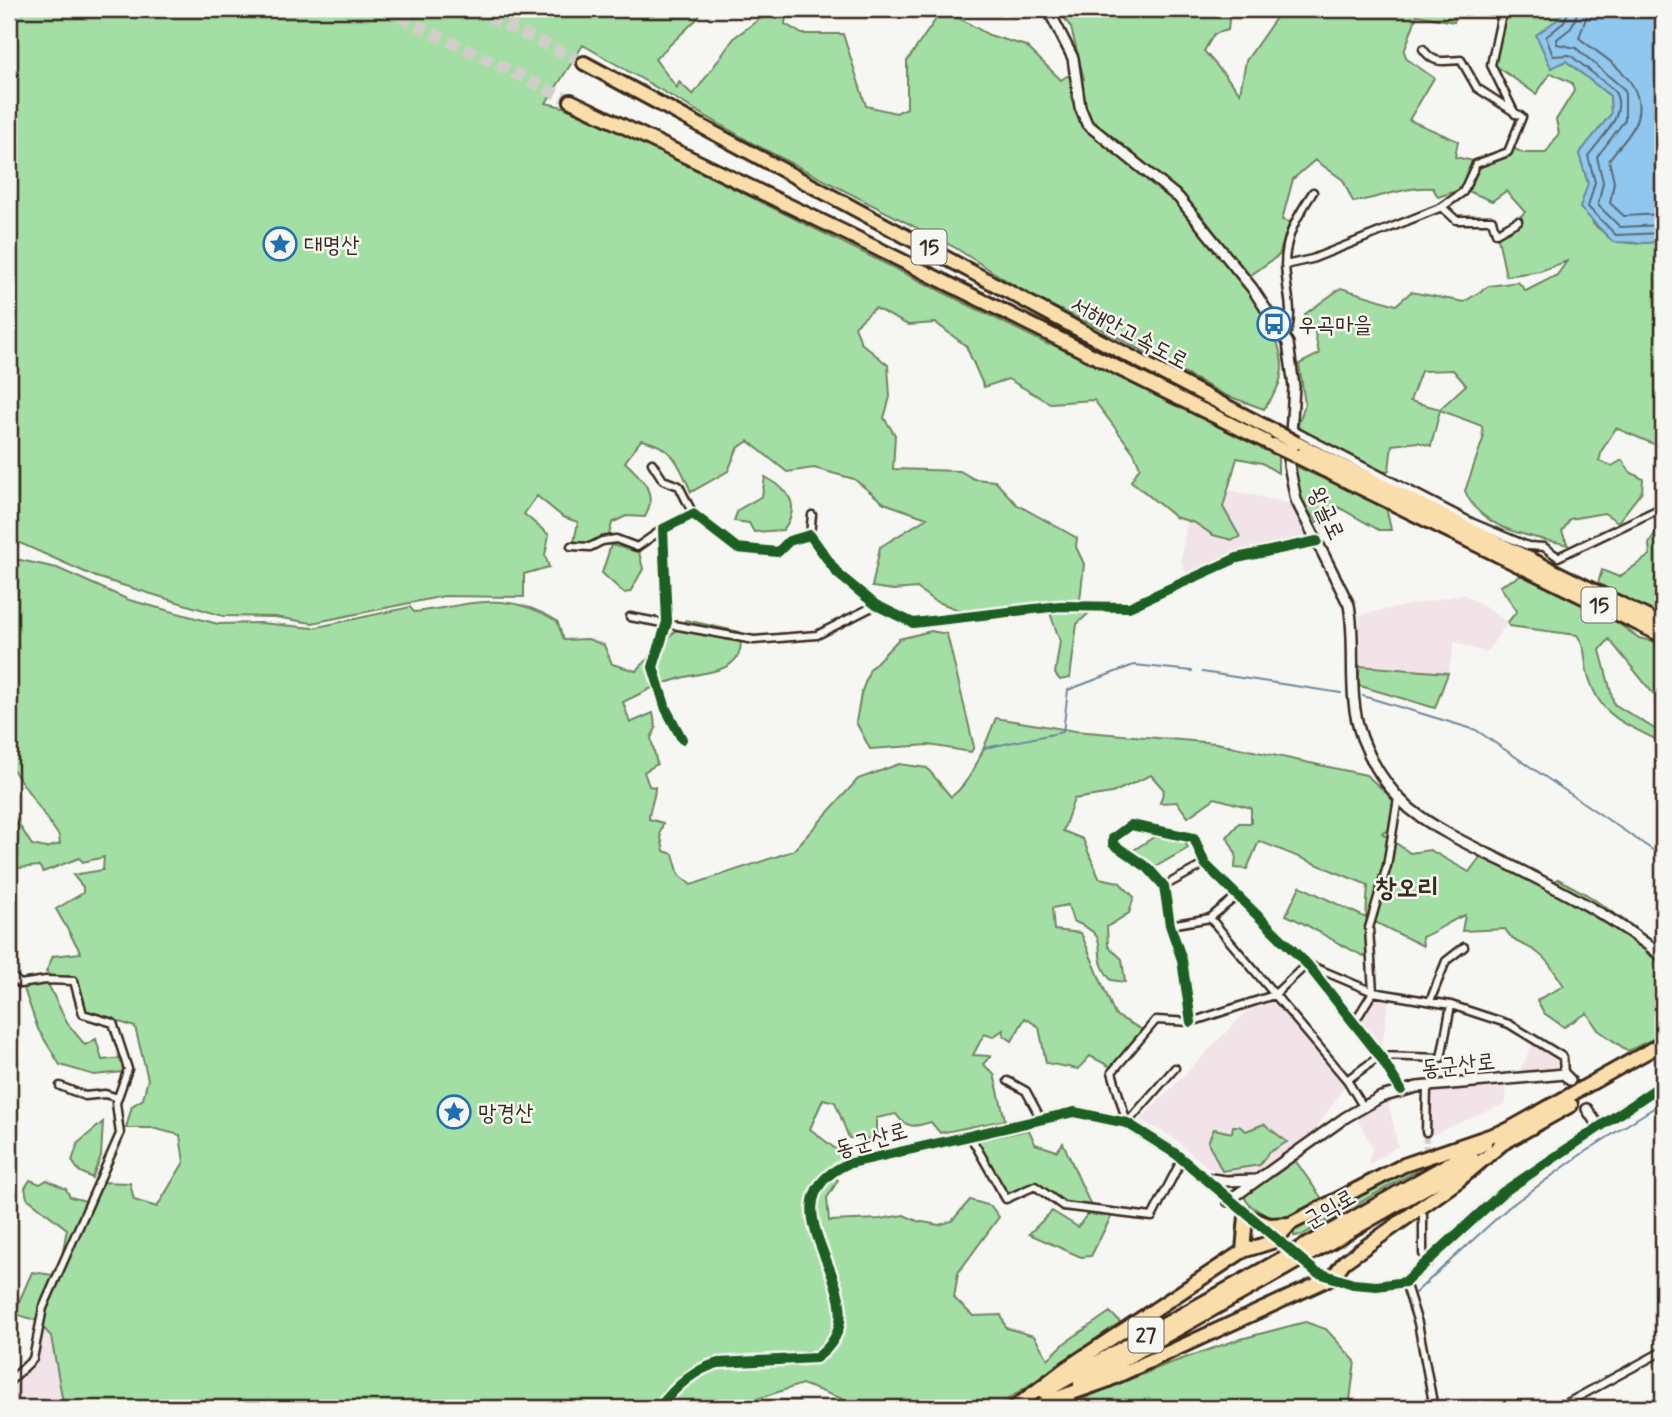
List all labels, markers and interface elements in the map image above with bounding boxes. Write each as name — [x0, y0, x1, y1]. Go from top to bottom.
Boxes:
place icon: 대명산 — [261, 225, 299, 263]
road number: 15 — [912, 230, 946, 264]
place label: 대명산 — [304, 231, 360, 261]
street label: 서해안고속도로 — [1065, 290, 1193, 377]
bus stop icon: 우곡마을 — [1255, 305, 1293, 343]
place label: 우곡마을 — [1298, 311, 1372, 341]
street label: 왕골로 — [1300, 482, 1351, 545]
road number: 15 — [1582, 588, 1616, 622]
district label: 창오리 — [1376, 872, 1438, 906]
street label: 동군산로 — [1420, 1047, 1497, 1085]
place icon: 망경산 — [435, 1093, 473, 1131]
place label: 망경산 — [478, 1099, 534, 1129]
street label: 동군산로 — [832, 1116, 911, 1166]
street label: 군익로 — [1298, 1183, 1362, 1237]
road number: 27 — [1128, 1318, 1164, 1352]

